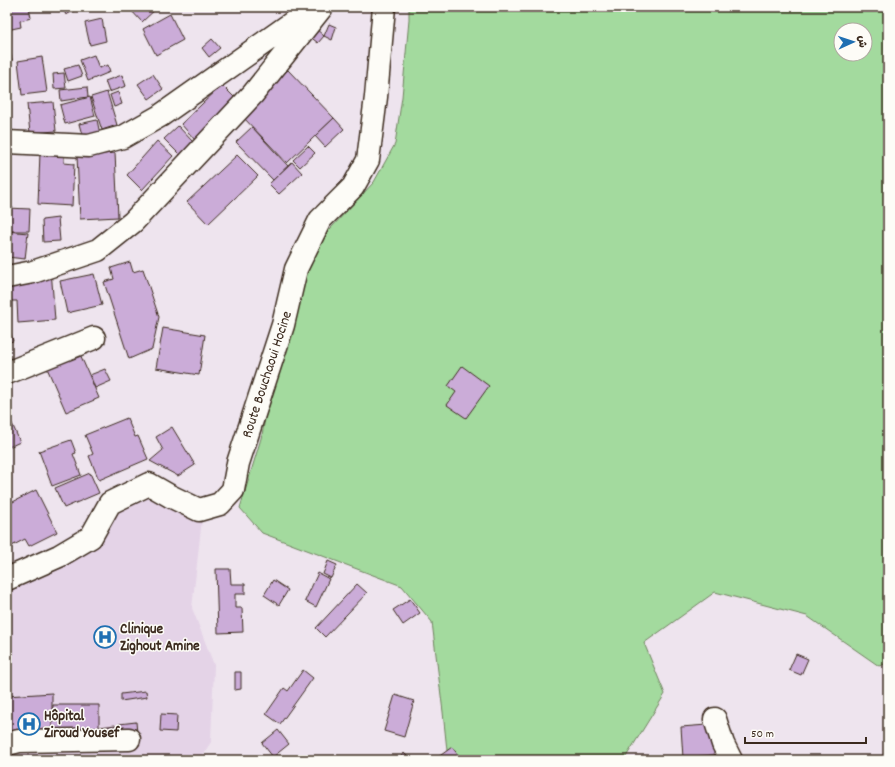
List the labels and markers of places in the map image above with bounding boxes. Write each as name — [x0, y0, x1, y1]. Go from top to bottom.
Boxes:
place label: Clinique Zighout Amine — [120, 619, 200, 658]
hospital icon: Clinique Zighout Amine — [92, 624, 118, 650]
place label: Hôpital Ziroud Yousef — [44, 706, 120, 745]
hospital icon: Hôpital Ziroud Yousef — [16, 711, 42, 737]

